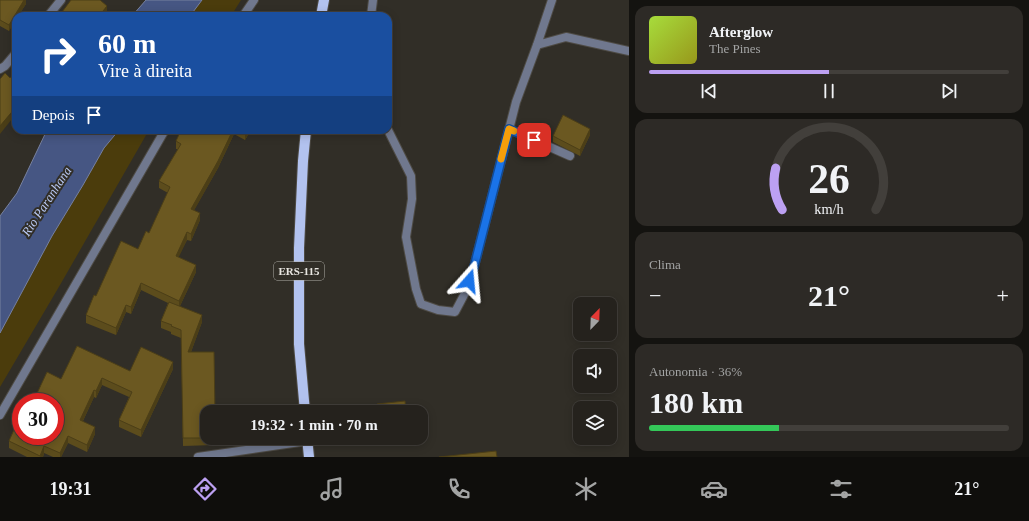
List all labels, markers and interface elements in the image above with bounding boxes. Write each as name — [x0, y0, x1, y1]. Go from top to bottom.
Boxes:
text: Afterglow — [709, 24, 773, 40]
icon: right — [32, 28, 84, 80]
text: 60 m — [98, 28, 156, 59]
text: The Pines — [709, 41, 761, 56]
text: Vire à direita — [98, 61, 192, 81]
icon: previous — [698, 80, 720, 102]
icon: pause — [818, 80, 840, 102]
icon: next — [938, 80, 960, 102]
icon: arrive — [83, 104, 105, 126]
text: Depois — [32, 107, 75, 123]
pin — [517, 123, 551, 157]
icon: arrive — [523, 129, 545, 151]
text: 26 — [808, 156, 850, 202]
water label: Rio Paranhana — [18, 163, 75, 240]
text: km/h — [814, 201, 844, 217]
text: Clima — [649, 257, 681, 272]
position arrow — [448, 260, 490, 302]
road number: ERS-115 — [274, 262, 324, 280]
text: 21° — [808, 279, 850, 312]
text: − — [649, 283, 661, 308]
text: + — [997, 283, 1009, 308]
north arrow — [573, 297, 617, 341]
map controls — [573, 297, 617, 445]
button: sound — [573, 349, 617, 393]
text: Autonomia · 36% — [649, 364, 742, 379]
text: 180 km — [649, 386, 743, 419]
speed limit sign: 30 — [12, 393, 64, 445]
button: layers — [573, 401, 617, 445]
text: 19:32 · 1 min · 70 m — [250, 417, 378, 433]
icon: directions — [191, 475, 219, 503]
icon: music — [318, 475, 346, 503]
icon: phone — [445, 475, 473, 503]
icon: climate — [572, 475, 600, 503]
icon: car — [700, 475, 728, 503]
icon: filters — [827, 475, 855, 503]
text: 19:31 — [50, 479, 92, 499]
text: 21° — [954, 479, 979, 499]

